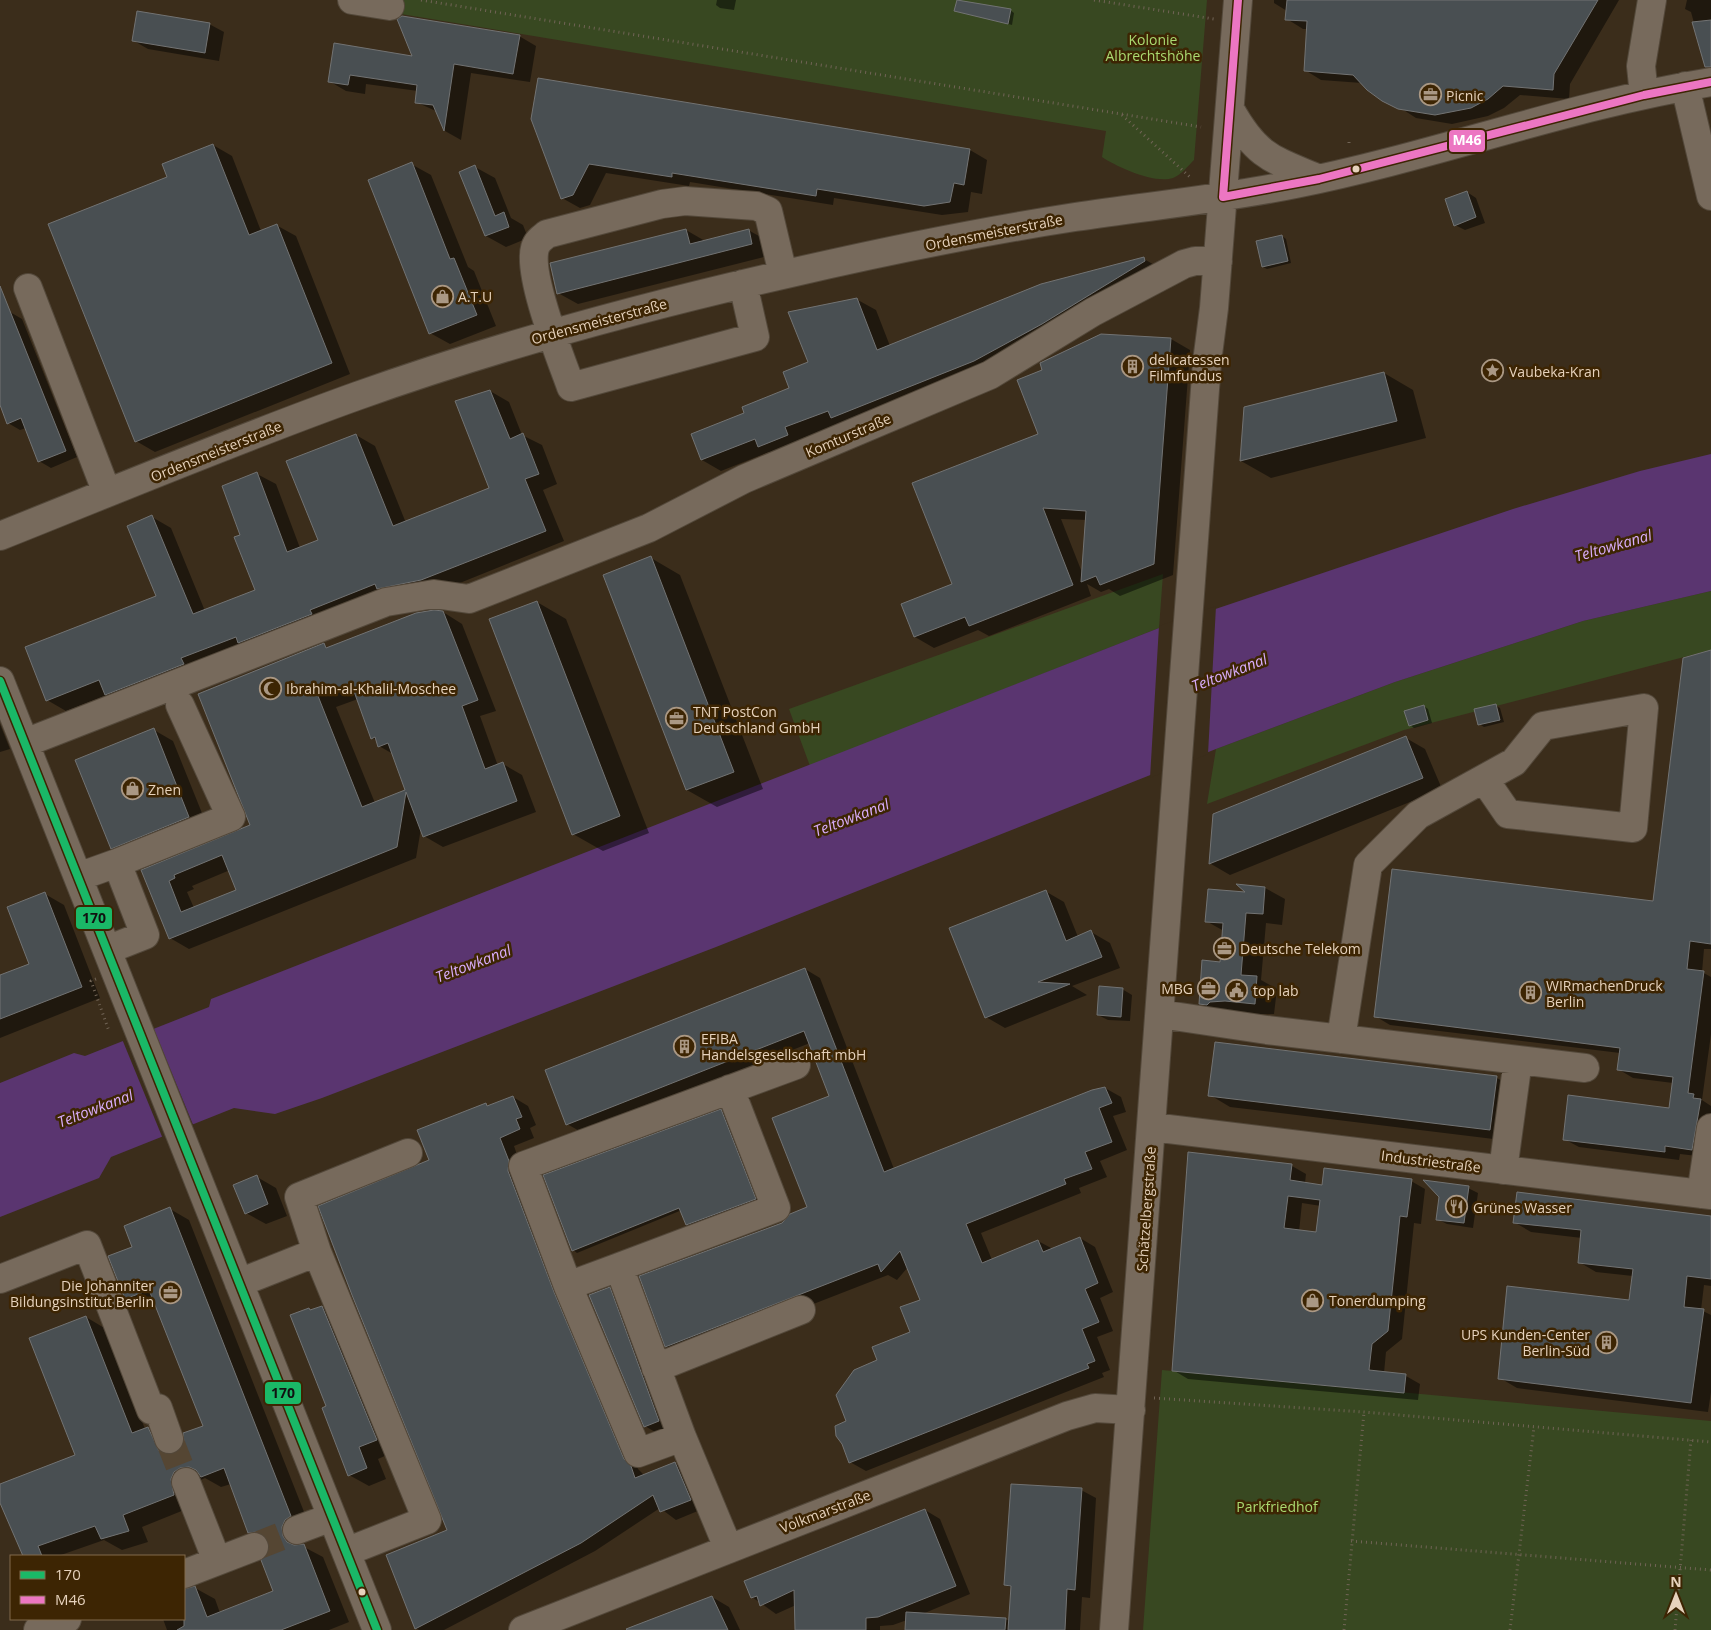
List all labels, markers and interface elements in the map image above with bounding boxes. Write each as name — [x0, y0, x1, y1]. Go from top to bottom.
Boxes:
park label: Kolonie Albrechtshöhe — [1106, 30, 1201, 65]
office icon: Picnic — [1418, 83, 1442, 107]
place label: Picnic — [1446, 86, 1484, 105]
line badge: M46 — [1448, 129, 1486, 153]
text: M46 — [1452, 130, 1482, 149]
unlabelled marker — [1351, 164, 1361, 174]
street label: Ordensmeisterstraße — [924, 209, 1064, 255]
shop icon: A.T.U — [430, 284, 454, 308]
place label: A.T.U — [458, 287, 492, 306]
street label: Ordensmeisterstraße — [529, 294, 669, 348]
place label: delicatessen Filmfundus — [1149, 350, 1230, 385]
building icon: delicatessen Filmfundus — [1121, 355, 1145, 379]
place icon: Vaubeka-Kran — [1481, 359, 1505, 383]
place label: Vaubeka-Kran — [1509, 362, 1600, 381]
street label: Komturstraße — [802, 408, 894, 462]
street label: Ordensmeisterstraße — [148, 416, 284, 486]
water label: Teltowkanal — [1572, 524, 1655, 566]
water label: Teltowkanal — [1188, 648, 1271, 696]
mosque icon: Ibrahim-al-Khalil-Moschee — [258, 676, 282, 700]
place label: Ibrahim-al-Khalil-Moschee — [286, 679, 456, 698]
place label: TNT PostCon Deutschland GmbH — [693, 702, 821, 737]
office icon: TNT PostCon Deutschland GmbH — [665, 707, 689, 731]
shop icon: Znen — [120, 777, 144, 801]
place label: Znen — [148, 780, 181, 799]
water label: Teltowkanal — [810, 793, 893, 841]
line badge: 170 — [75, 906, 113, 930]
text: 170 — [82, 908, 106, 927]
office icon: Deutsche Telekom — [1212, 936, 1236, 960]
water label: Teltowkanal — [432, 939, 515, 987]
place label: Deutsche Telekom — [1240, 939, 1361, 958]
office icon: MBG — [1197, 976, 1221, 1000]
place label: WIRmachenDruck Berlin — [1546, 976, 1663, 1011]
public building icon: top lab — [1225, 978, 1249, 1002]
place label: MBG — [1161, 979, 1193, 998]
place label: top lab — [1253, 981, 1299, 1000]
building icon: WIRmachenDruck Berlin — [1518, 981, 1542, 1005]
place label: EFIBA Handelsgesellschaft mbH — [701, 1029, 866, 1064]
building icon: EFIBA Handelsgesellschaft mbH — [673, 1034, 697, 1058]
water label: Teltowkanal — [54, 1084, 137, 1132]
street label: Industriestraße — [1380, 1145, 1482, 1177]
street label: Schätzelbergstraße — [1132, 1146, 1160, 1272]
restaurant icon: Grünes Wasser — [1445, 1195, 1469, 1219]
place label: Grünes Wasser — [1473, 1198, 1572, 1217]
place label: Die Johanniter Bildungsinstitut Berlin — [10, 1276, 154, 1311]
office icon: Die Johanniter Bildungsinstitut Berlin — [158, 1281, 182, 1305]
shop icon: Tonerdumping — [1301, 1288, 1325, 1312]
place label: Tonerdumping — [1329, 1291, 1426, 1310]
place label: UPS Kunden-Center Berlin-Süd — [1461, 1325, 1590, 1360]
building icon: UPS Kunden-Center Berlin-Süd — [1594, 1330, 1618, 1354]
line badge: 170 — [264, 1381, 302, 1405]
text: 170 — [271, 1383, 295, 1402]
street label: Volkmarstraße — [777, 1485, 873, 1537]
park label: Parkfriedhof — [1236, 1497, 1319, 1516]
legend — [10, 1555, 185, 1620]
text: 170 — [55, 1564, 81, 1584]
north arrow — [1651, 1570, 1701, 1620]
text: N — [1670, 1572, 1682, 1591]
unlabelled marker — [357, 1587, 367, 1597]
text: M46 — [55, 1589, 86, 1609]

